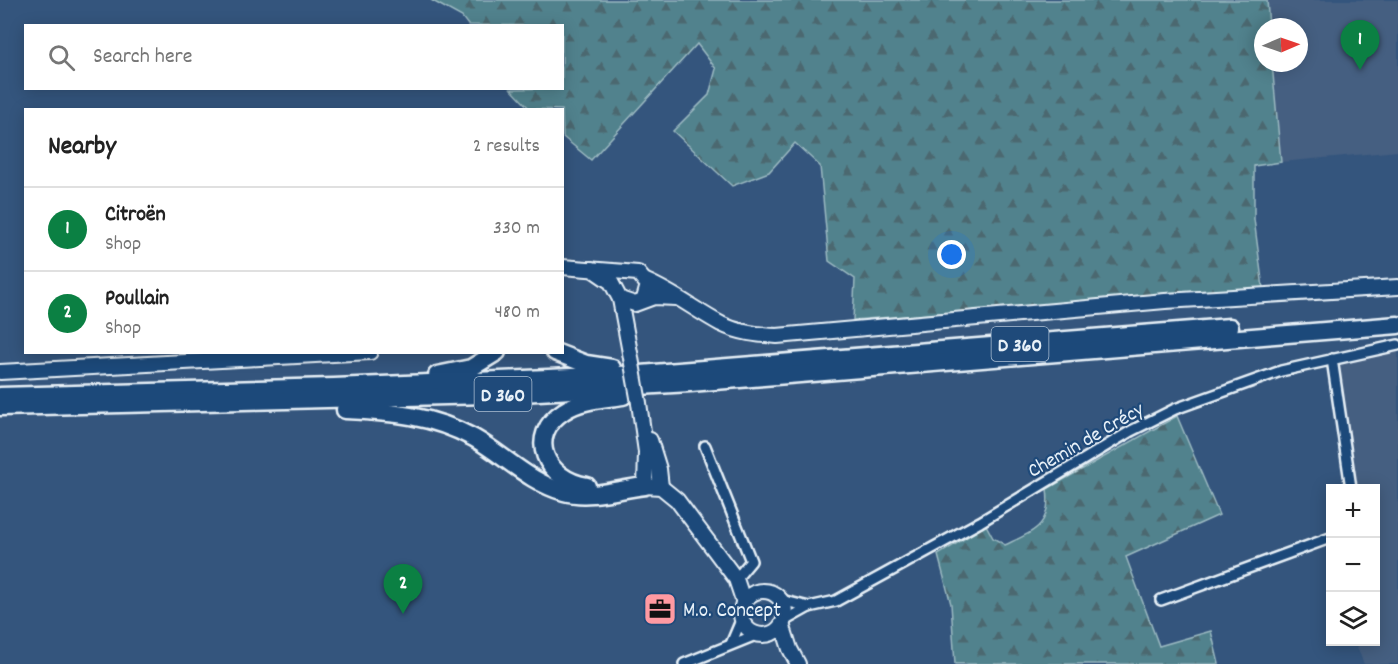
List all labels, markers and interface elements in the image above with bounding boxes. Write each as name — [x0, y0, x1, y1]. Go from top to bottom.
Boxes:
north arrow — [1254, 18, 1308, 72]
pin: 1 — [1340, 20, 1380, 70]
search box — [24, 24, 564, 90]
icon: search — [45, 41, 78, 74]
text: Search here — [93, 42, 192, 73]
text: Nearby — [48, 129, 116, 166]
text: 2 results — [473, 133, 540, 161]
text: Citroën — [105, 200, 166, 231]
text: 1 — [65, 215, 70, 243]
text: 330 m — [493, 215, 540, 243]
text: Shop — [105, 231, 141, 259]
your location — [937, 240, 966, 269]
text: Poullain — [105, 284, 169, 315]
text: 2 — [63, 299, 72, 327]
text: 480 m — [494, 299, 540, 327]
text: Shop — [105, 315, 141, 343]
road number: D 360 — [992, 327, 1048, 361]
road number: D 360 — [474, 377, 532, 411]
street label: Chemin de Crécy — [1023, 396, 1151, 487]
map controls — [1326, 484, 1380, 646]
button: + — [1326, 484, 1380, 538]
button: − — [1326, 538, 1380, 592]
pin: 2 — [384, 564, 422, 614]
office icon: M.o. Concept — [642, 591, 678, 627]
button: layers — [1326, 592, 1380, 646]
place label: M.o. Concept — [683, 597, 781, 627]

